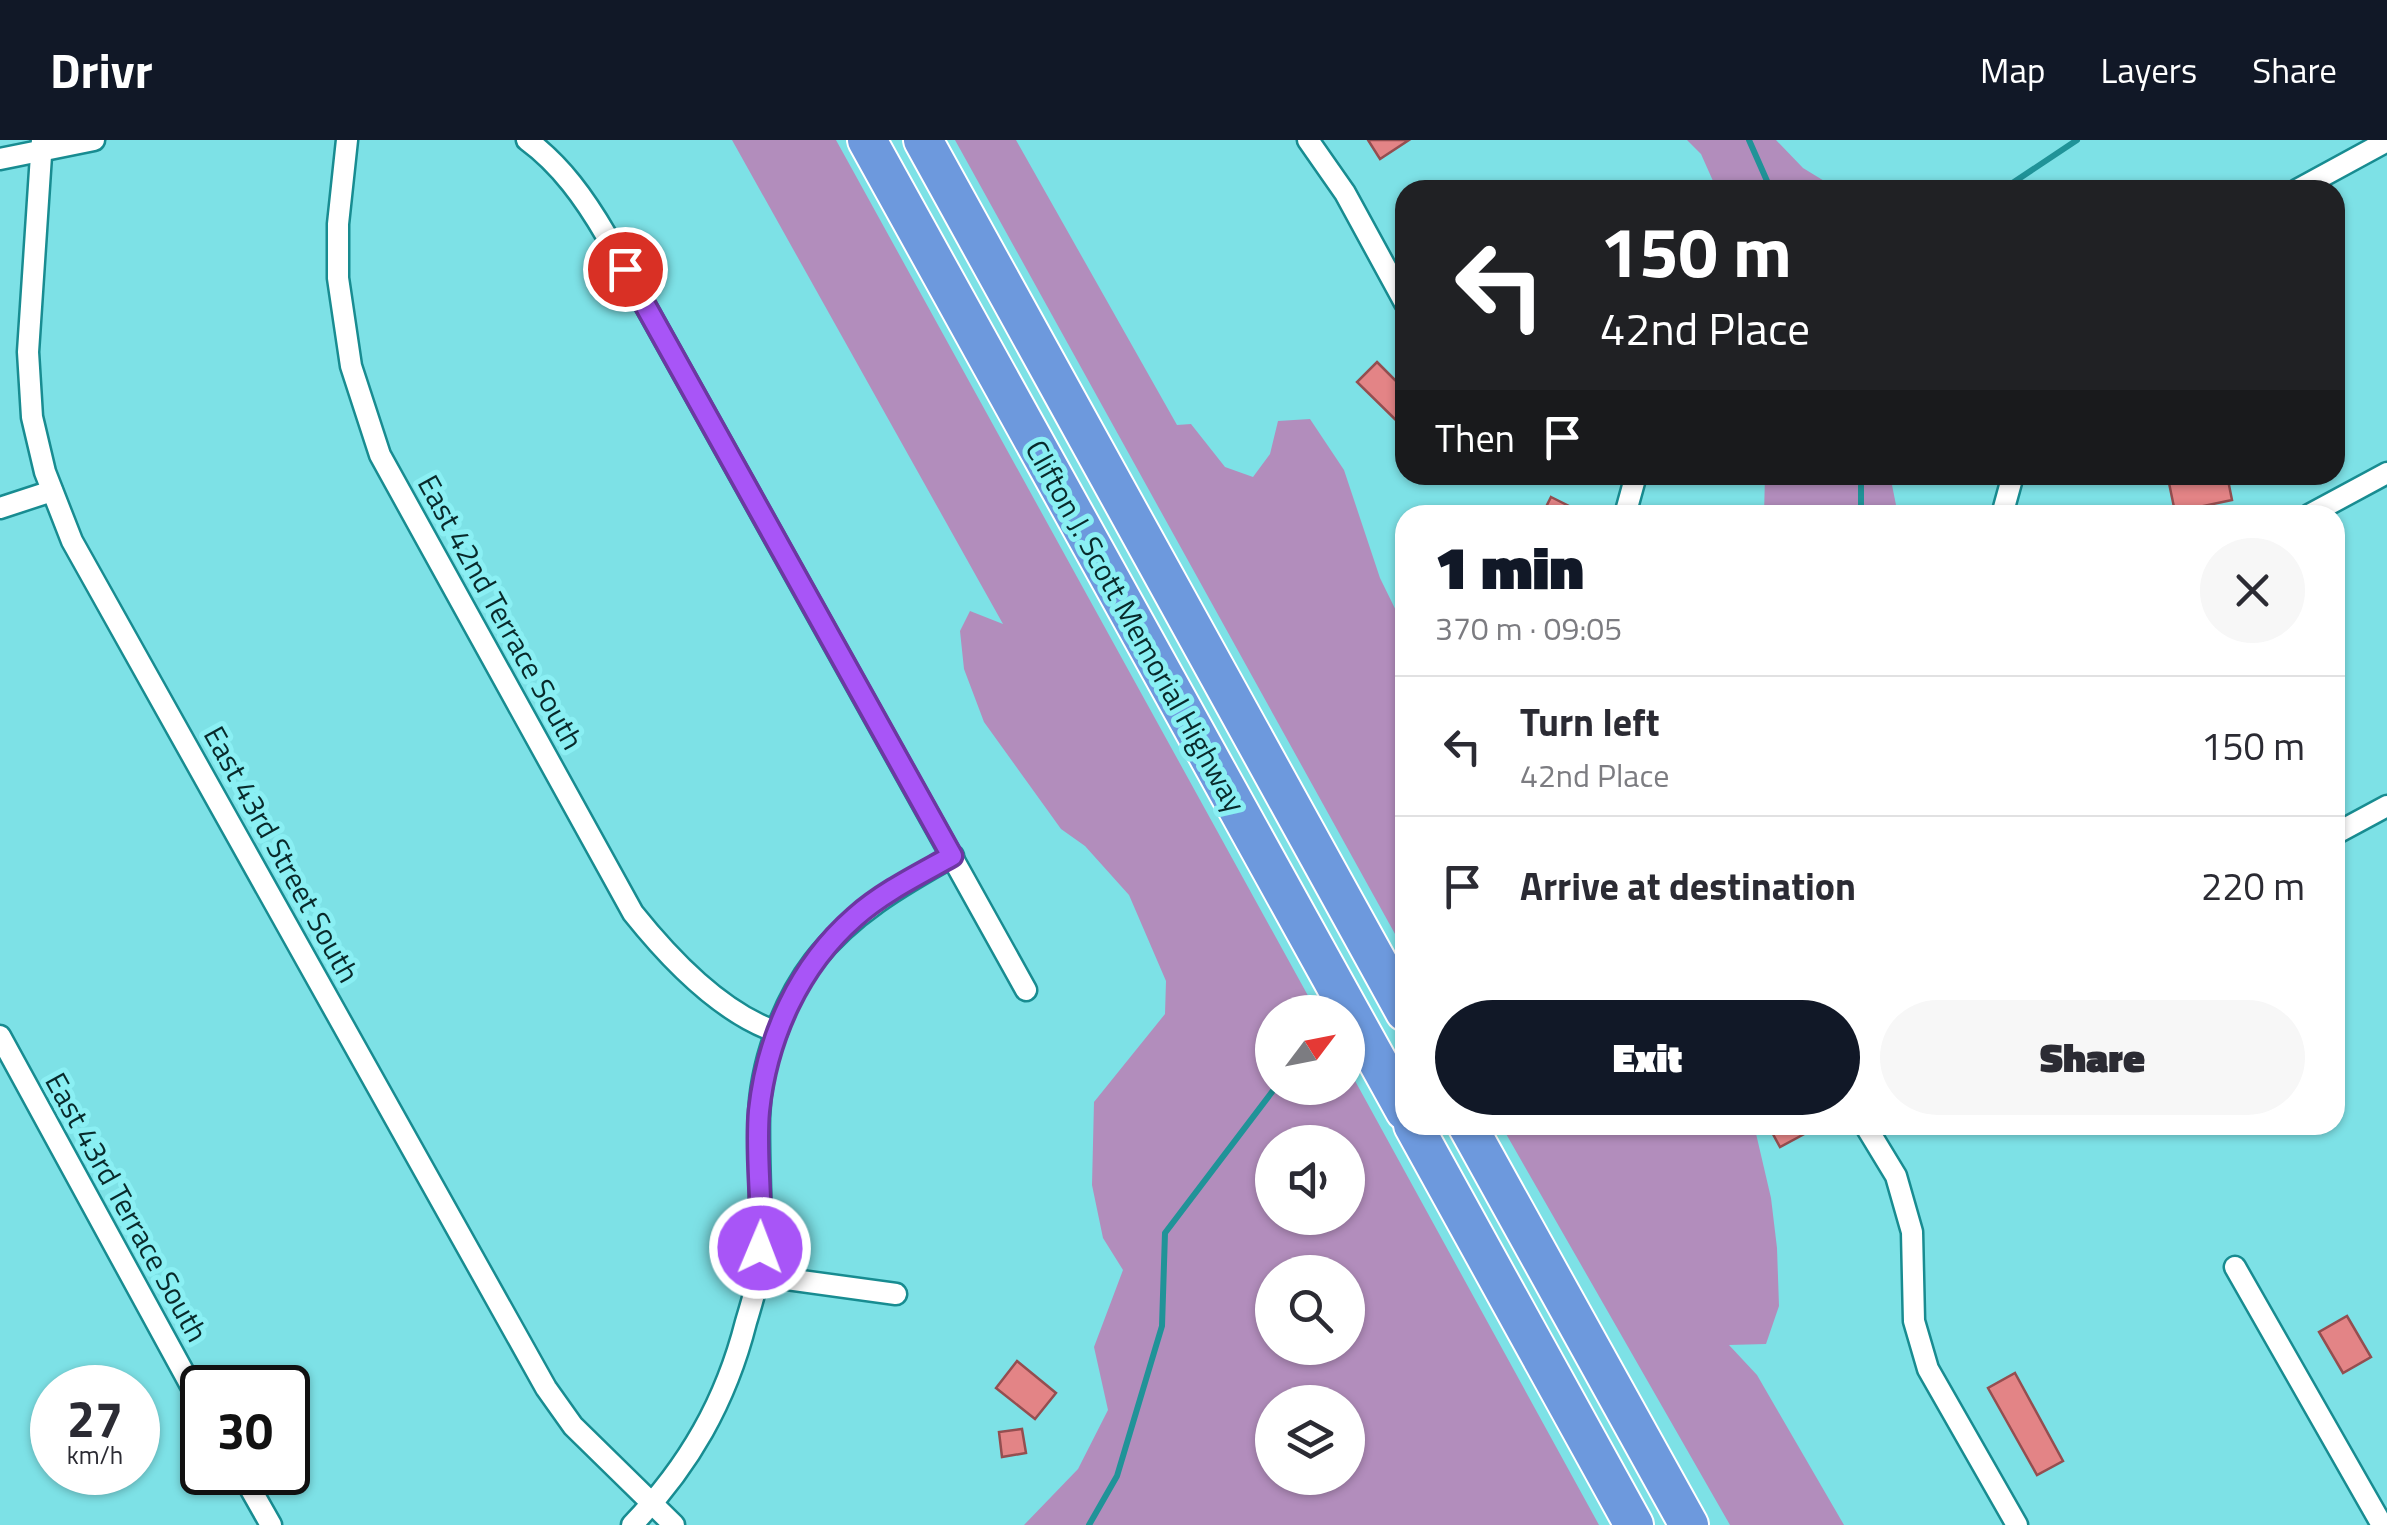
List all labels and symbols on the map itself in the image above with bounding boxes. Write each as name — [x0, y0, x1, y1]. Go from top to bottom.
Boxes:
pin — [583, 227, 668, 312]
street label: Clifton J. Scott Memorial Highway — [1014, 431, 1258, 821]
street label: East 42nd Terrace South — [406, 466, 596, 758]
street label: East 43rd Street South — [192, 717, 372, 991]
north arrow — [1255, 995, 1365, 1105]
street label: East 43rd Terrace South — [34, 1064, 220, 1350]
position arrow — [708, 1196, 812, 1300]
speed limit sign: 30 — [180, 1365, 310, 1495]

